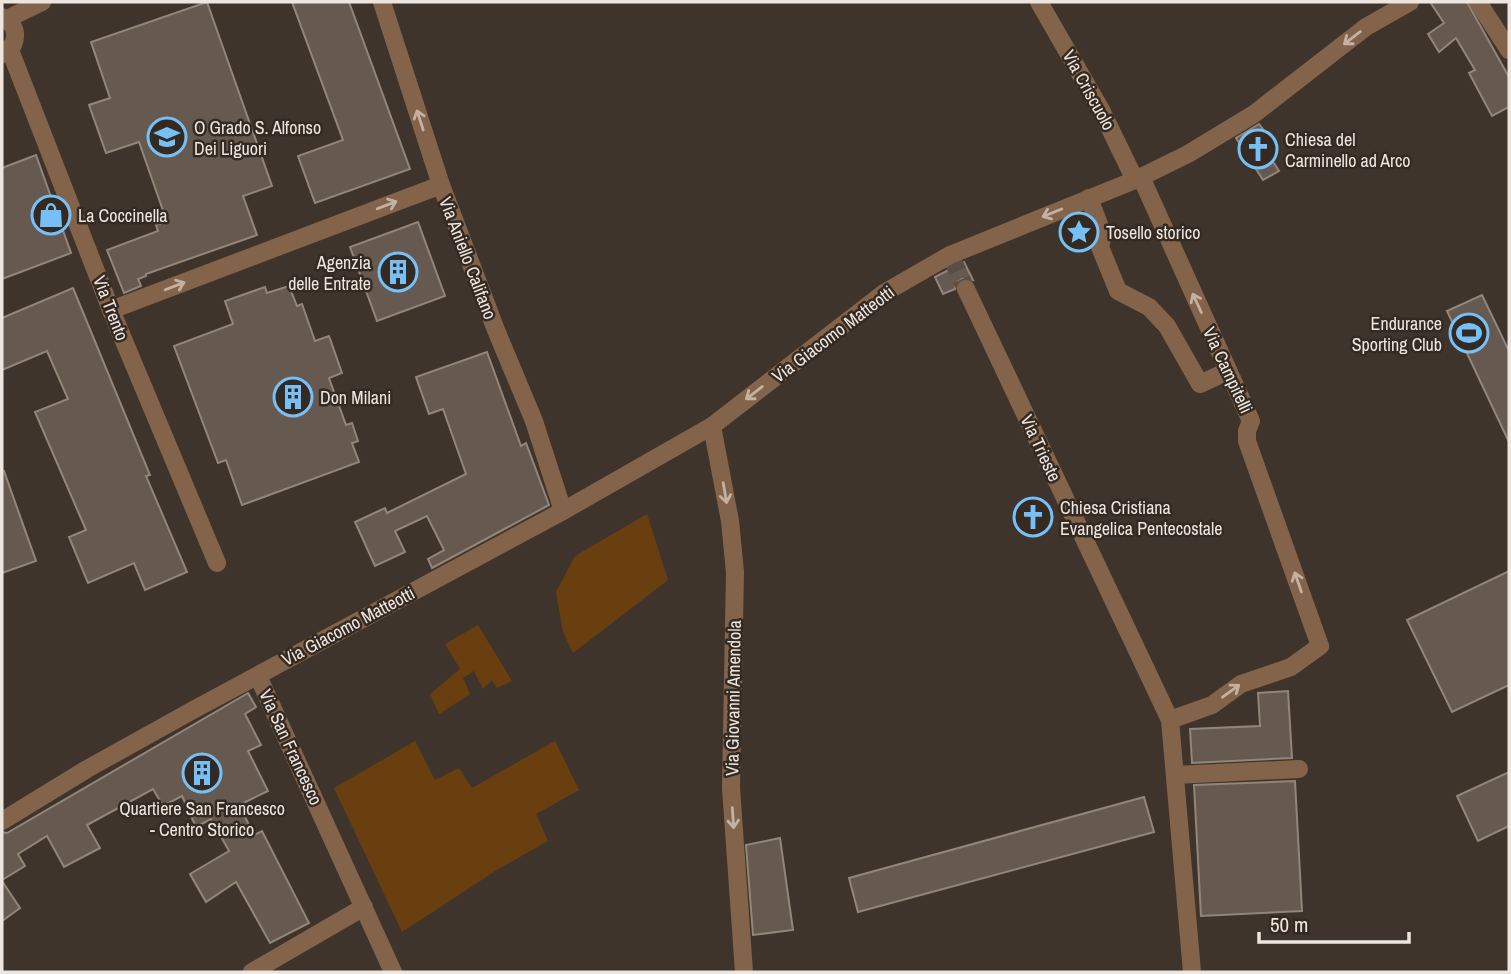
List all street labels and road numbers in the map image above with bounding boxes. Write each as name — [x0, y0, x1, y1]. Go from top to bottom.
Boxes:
street label: Via Criscuolo — [1057, 45, 1121, 135]
street label: Via Aniello Califano — [433, 193, 503, 323]
street label: Via Trento — [87, 272, 135, 344]
street label: Via Giacomo Matteotti — [767, 280, 899, 388]
street label: Via Campitelli — [1197, 323, 1259, 417]
street label: Via Trieste — [1015, 410, 1067, 486]
street label: Via Giacomo Matteotti — [277, 580, 419, 672]
street label: Via Giovanni Amendola — [719, 620, 747, 776]
street label: Via San Francesco — [253, 685, 329, 809]

